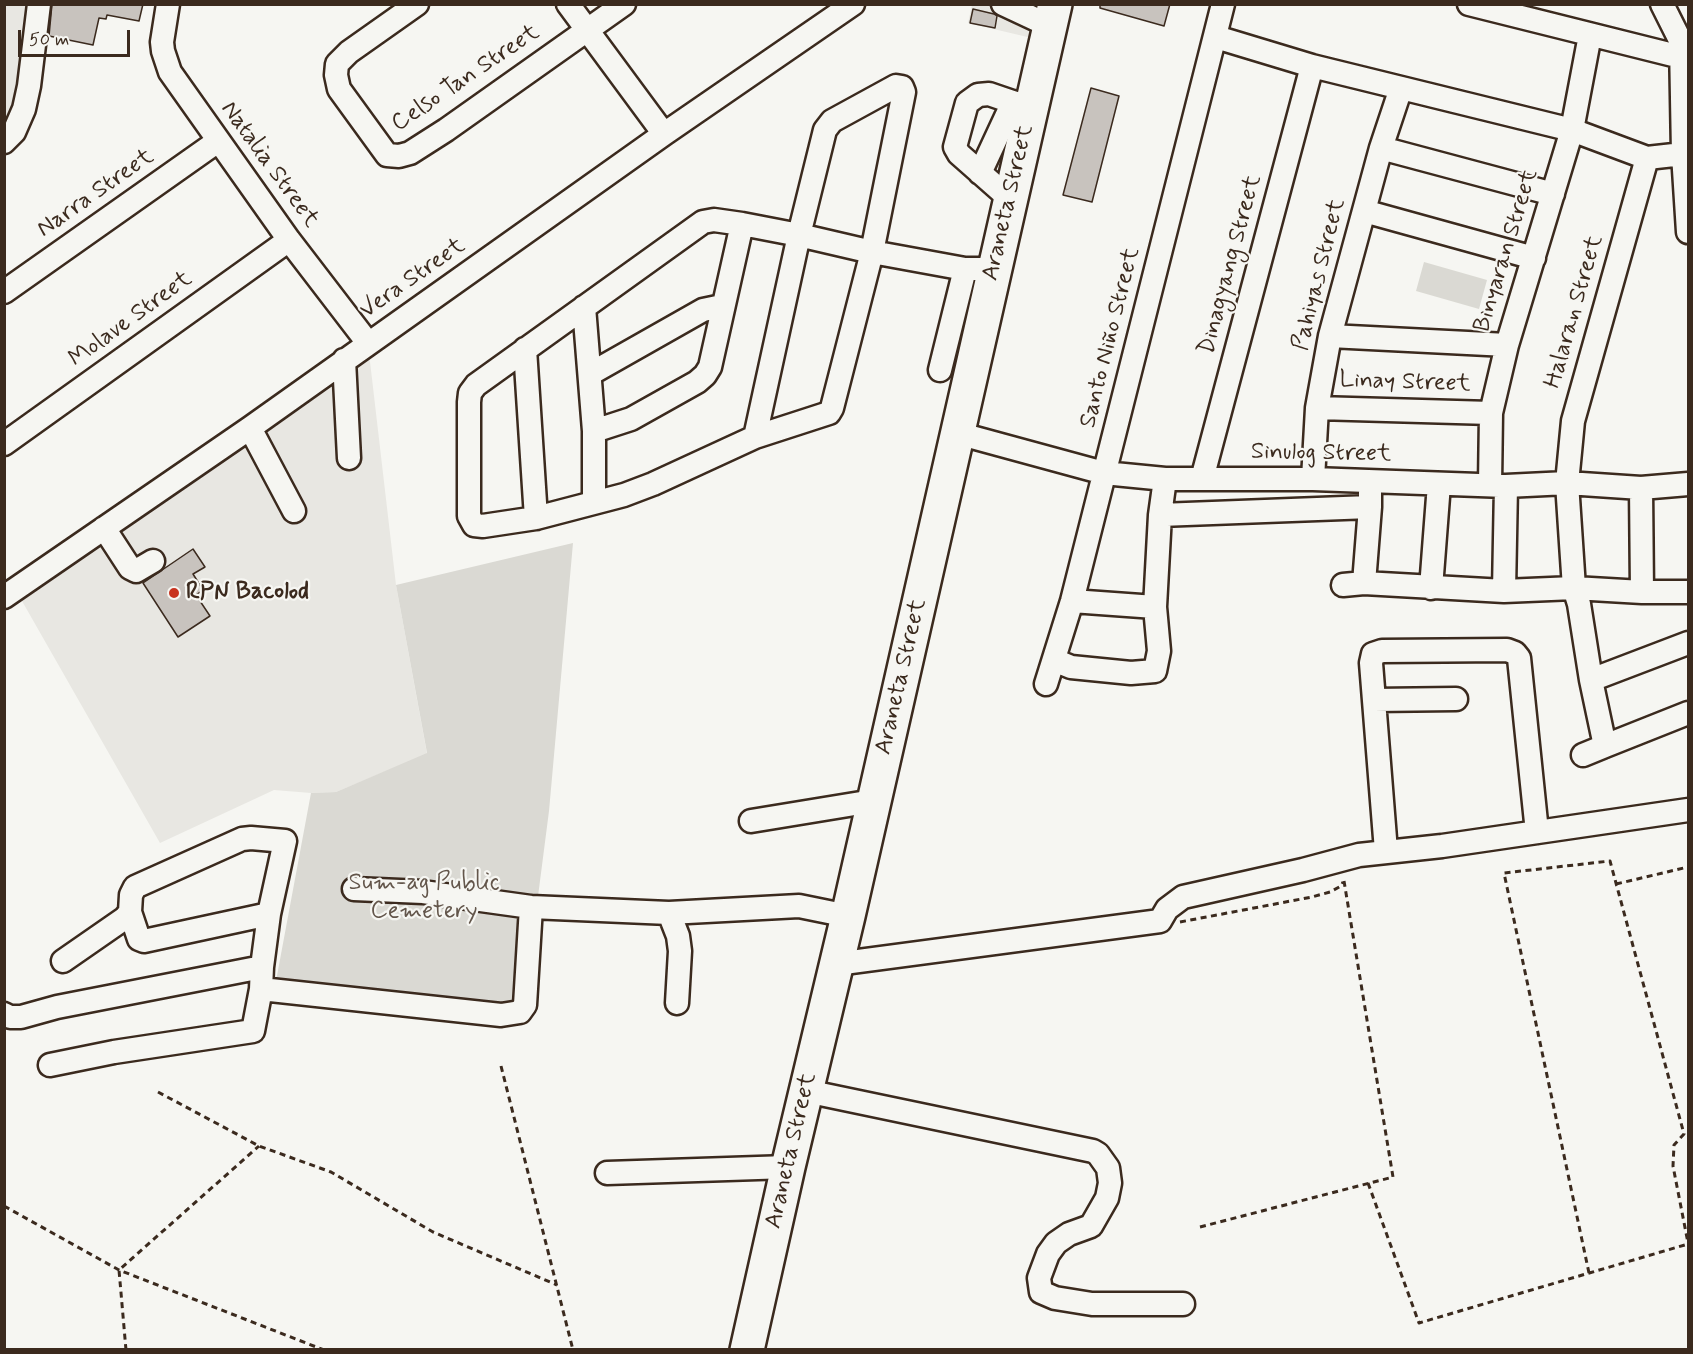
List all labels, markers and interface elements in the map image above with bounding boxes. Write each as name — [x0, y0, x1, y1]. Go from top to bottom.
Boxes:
scale bar — [21, 18, 134, 56]
street label: Celso Tan Street — [387, 19, 545, 139]
text: 50 m — [29, 28, 69, 52]
street label: Natalia Street — [214, 96, 324, 234]
street label: Araneta Street — [977, 122, 1041, 284]
street label: Narra Street — [32, 143, 160, 245]
street label: Binyaran Street — [1469, 166, 1545, 336]
street label: Dinagyang Street — [1193, 172, 1269, 358]
street label: Pahiyas Street — [1287, 196, 1353, 354]
street label: Vera Street — [355, 232, 471, 326]
street label: Halaran Street — [1539, 232, 1611, 392]
street label: Santo Niño Street — [1075, 245, 1147, 431]
street label: Molave Street — [64, 266, 198, 374]
street label: Linay Street — [1339, 366, 1471, 400]
street label: Sinulog Street — [1251, 438, 1391, 470]
place label: RPN Bacolod — [186, 579, 309, 607]
marker: RPN Bacolod — [167, 586, 181, 600]
street label: Araneta Street — [870, 596, 934, 758]
park label: Sum-ag Public Cemetery — [349, 870, 499, 926]
street label: Araneta Street — [760, 1070, 824, 1232]

